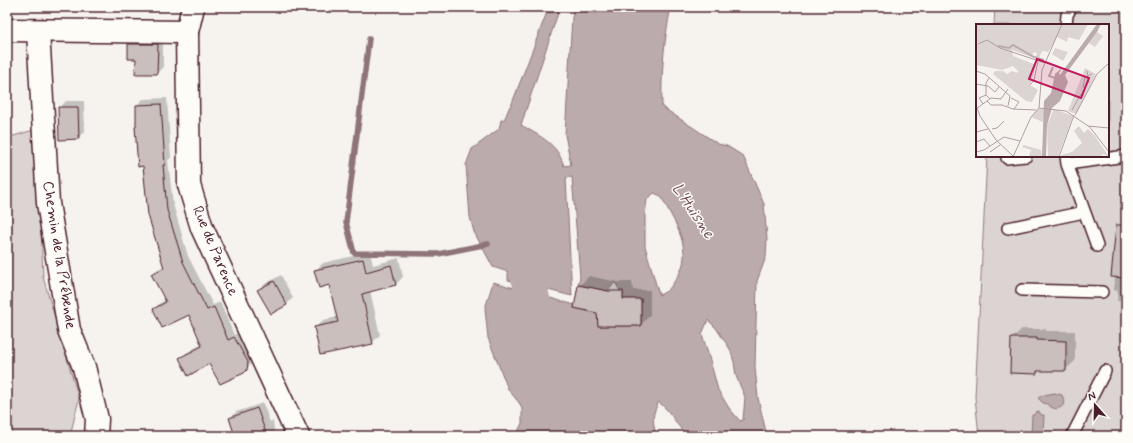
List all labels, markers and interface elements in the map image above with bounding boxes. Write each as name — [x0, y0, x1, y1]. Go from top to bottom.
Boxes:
inset map — [976, 24, 1109, 157]
street label: Chemin de la Prébende — [37, 179, 81, 331]
water label: L'Huisne — [667, 179, 720, 243]
street label: Rue de Parence — [187, 203, 243, 299]
north arrow — [1075, 385, 1115, 425]
text: N — [1086, 389, 1098, 404]

